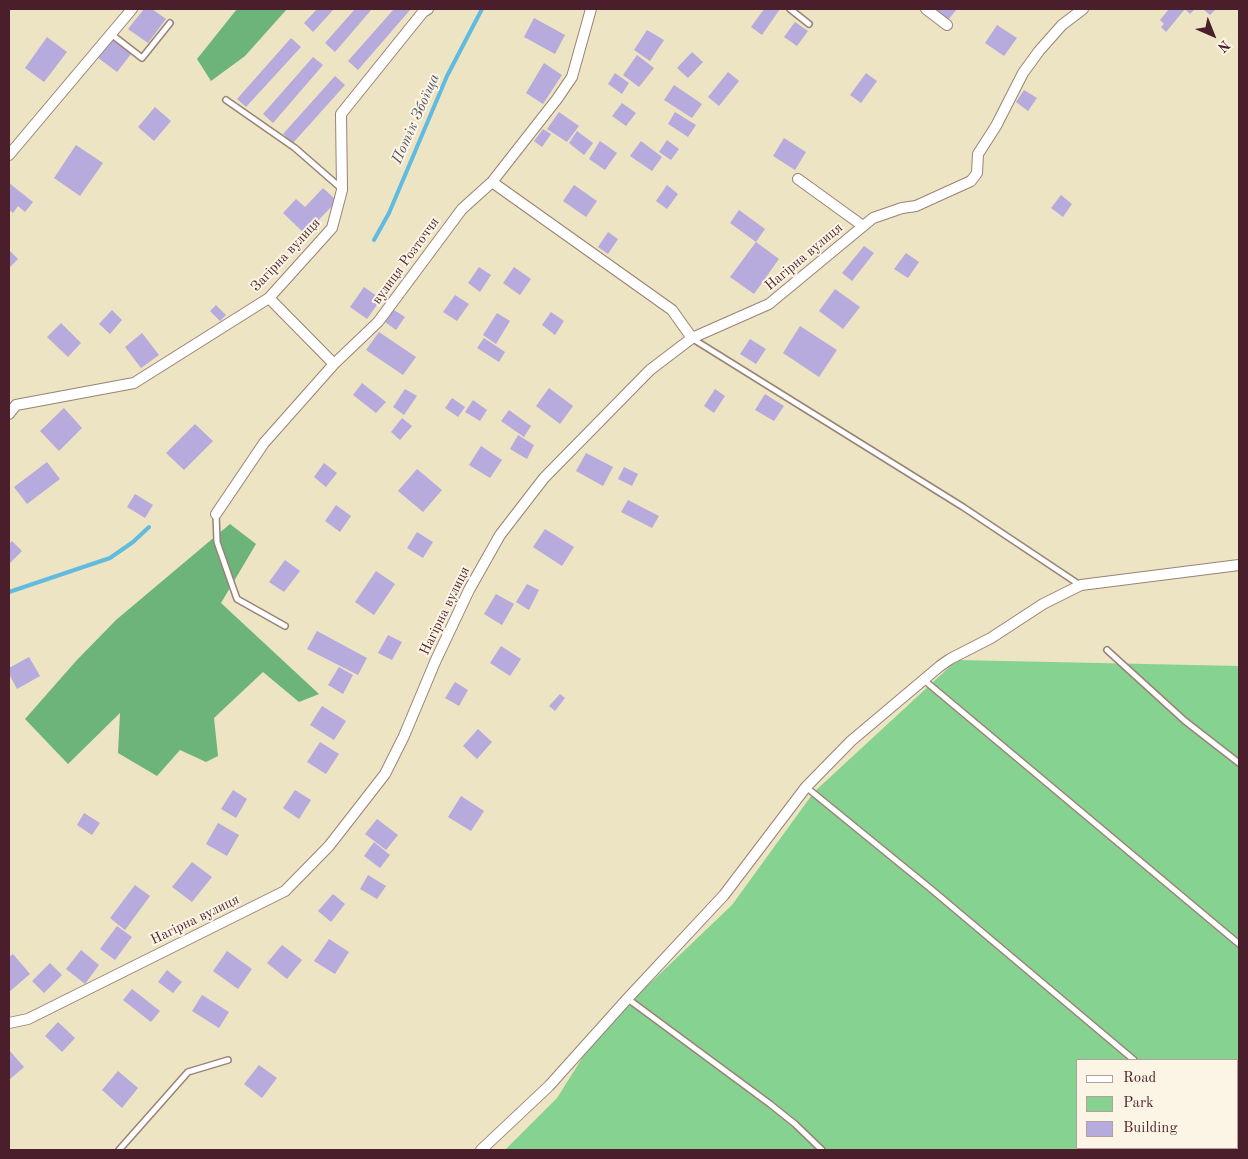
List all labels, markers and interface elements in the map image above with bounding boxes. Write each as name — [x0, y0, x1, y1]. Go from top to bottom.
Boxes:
north arrow — [1188, 10, 1238, 60]
text: N — [1215, 37, 1232, 55]
water label: Потік Збоїща — [388, 71, 444, 167]
street label: вулиця Розточчя — [369, 214, 443, 308]
street label: Загірна вулиця — [248, 215, 324, 295]
street label: Нагірна вулиця — [762, 220, 846, 294]
street label: Нагірна вулиця — [416, 564, 474, 658]
street label: Нагірна вулиця — [148, 891, 242, 949]
legend — [1076, 1059, 1238, 1149]
text: Road — [1123, 1071, 1156, 1086]
text: Park — [1123, 1096, 1154, 1111]
text: Building — [1123, 1121, 1178, 1136]

